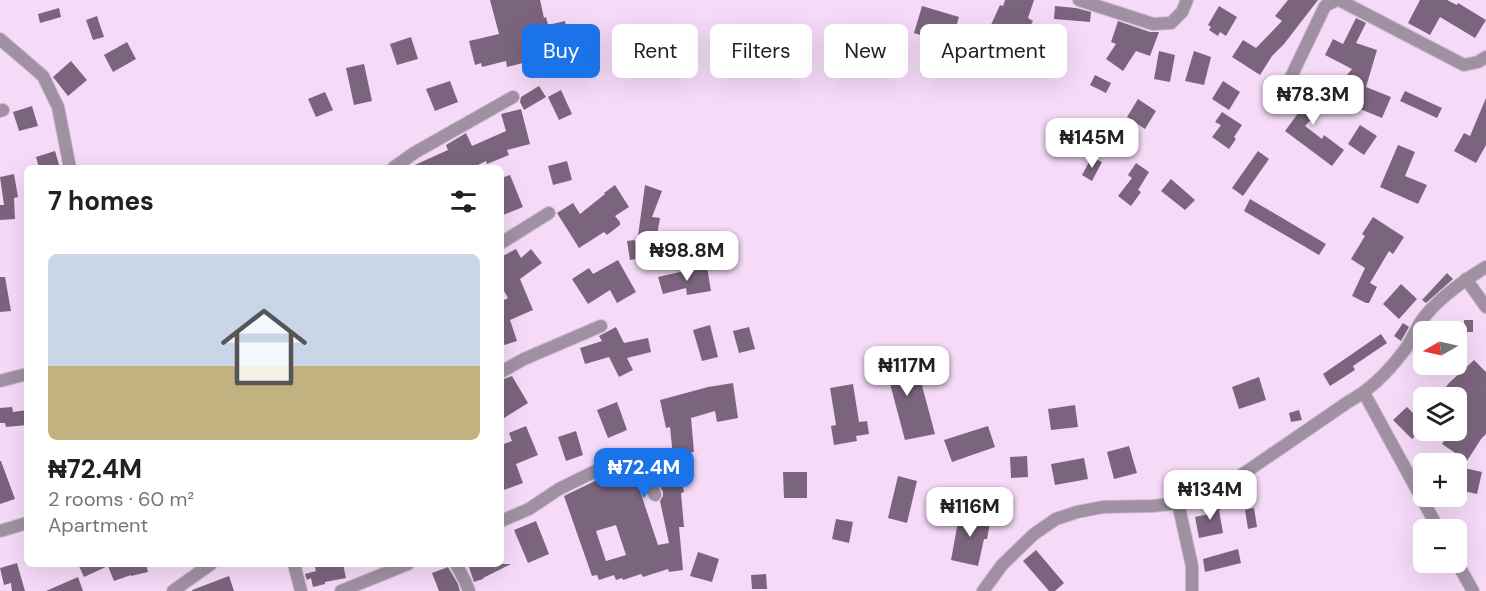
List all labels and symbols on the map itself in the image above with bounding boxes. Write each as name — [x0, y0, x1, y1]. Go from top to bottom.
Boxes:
pin: ₦78.3M — [1264, 75, 1362, 126]
pin: ₦145M — [1050, 118, 1134, 169]
pin: ₦98.8M — [638, 231, 736, 282]
north arrow — [1413, 321, 1467, 375]
pin: ₦117M — [865, 346, 949, 397]
pin: ₦72.4M — [595, 448, 693, 499]
pin: ₦134M — [1168, 470, 1252, 521]
pin: ₦116M — [928, 487, 1012, 538]

